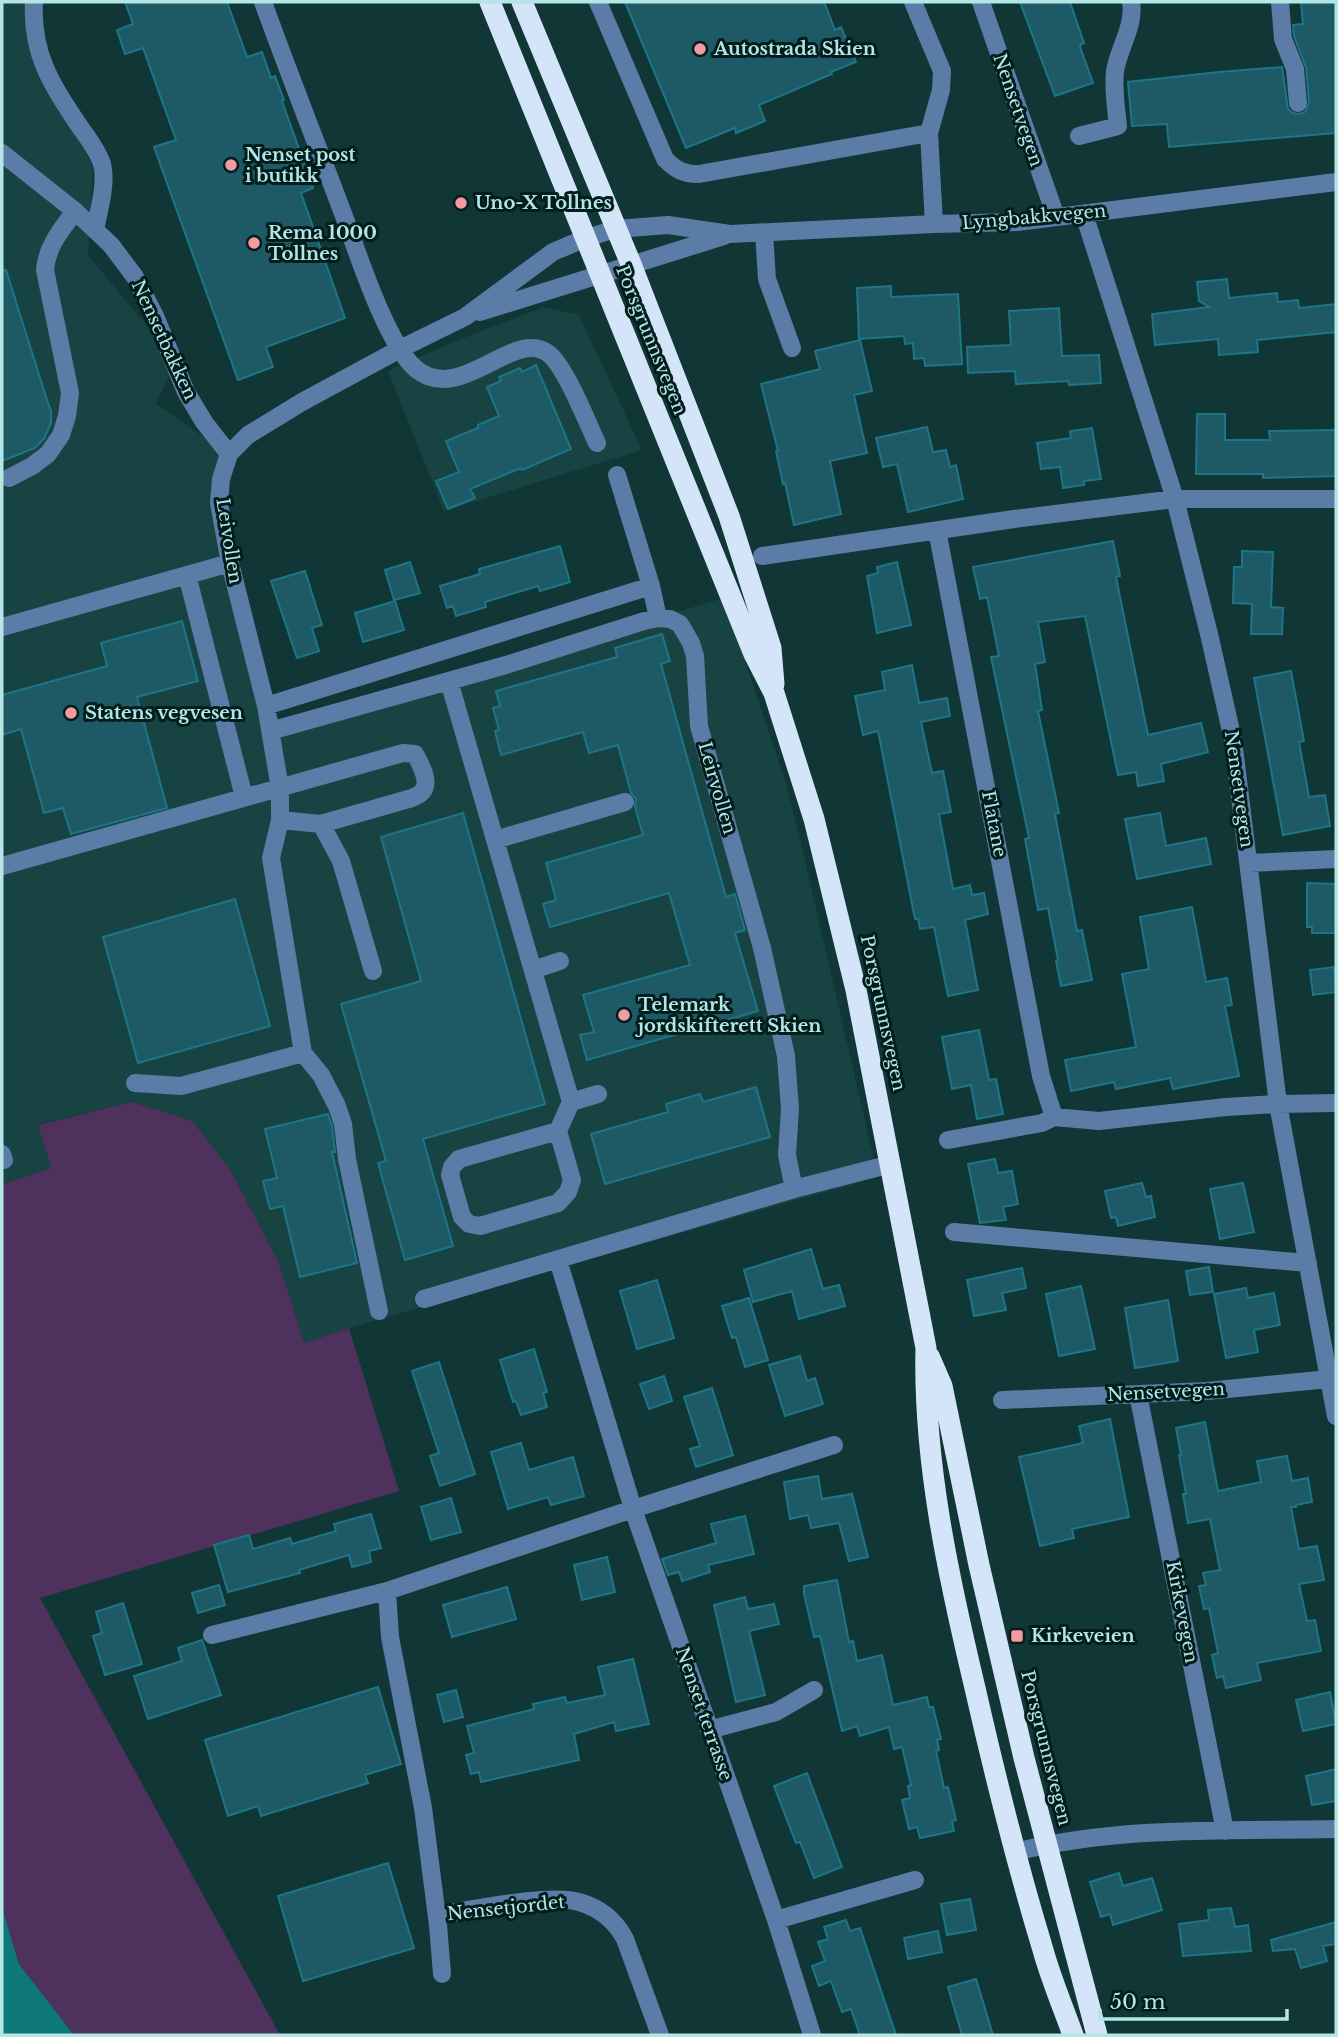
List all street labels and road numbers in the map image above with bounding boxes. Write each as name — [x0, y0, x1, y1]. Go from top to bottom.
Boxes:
street label: Nensetvegen — [988, 51, 1048, 169]
street label: Lyngbakkvegen — [961, 200, 1107, 234]
street label: Porsgrunnsvegen — [611, 262, 691, 418]
street label: Nensetbakken — [127, 277, 201, 403]
street label: Leivollen — [211, 497, 247, 585]
street label: Nensetvegen — [1220, 729, 1258, 849]
street label: Leirvollen — [693, 739, 741, 837]
street label: Flatane — [977, 789, 1011, 859]
street label: Porsgrunnsvegen — [856, 933, 910, 1093]
street label: Nensetvegen — [1106, 1378, 1226, 1406]
street label: Kirkevegen — [1161, 1559, 1203, 1665]
street label: Nenset terrasse — [671, 1644, 737, 1784]
street label: Porsgrunnsvegen — [1016, 1668, 1076, 1828]
street label: Nensetjordet — [446, 1891, 566, 1925]

